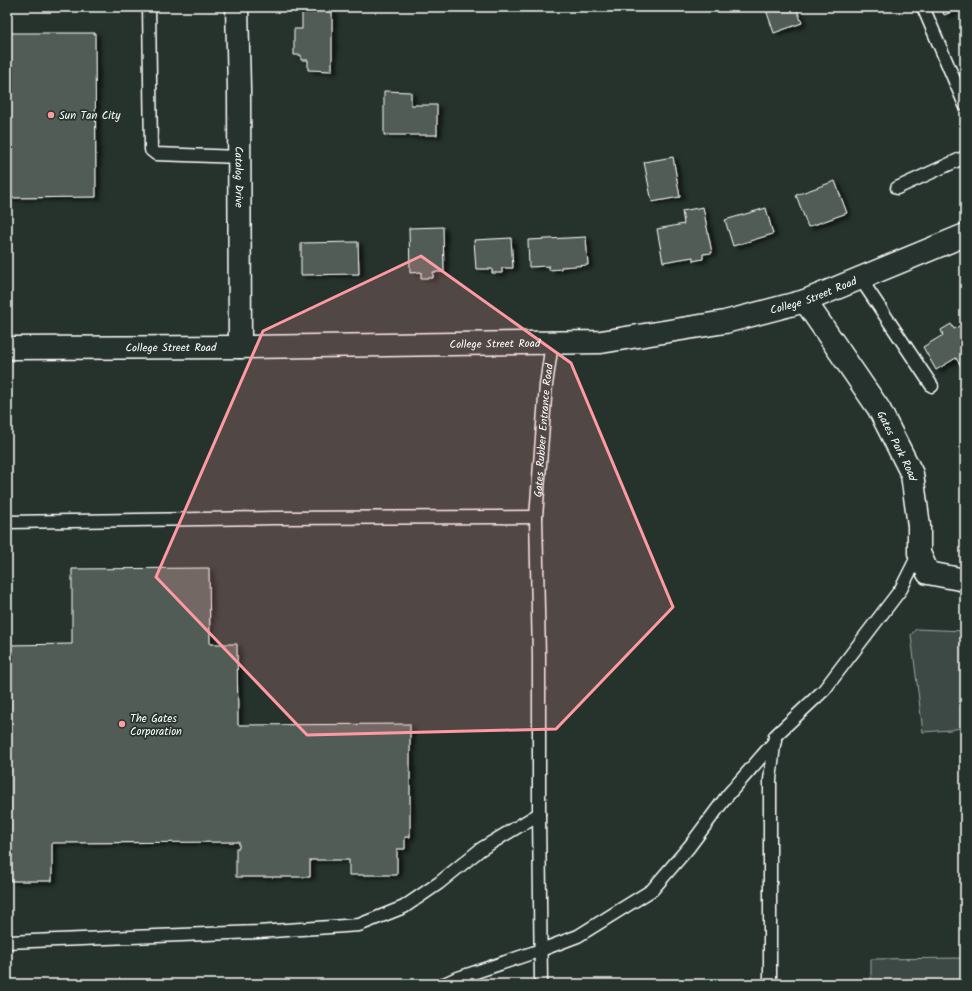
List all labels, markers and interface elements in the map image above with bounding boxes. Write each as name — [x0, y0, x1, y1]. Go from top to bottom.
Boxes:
place label: Sun Tan City — [59, 107, 121, 125]
marker: Sun Tan City — [46, 110, 56, 120]
street label: Catalog Drive — [229, 146, 247, 208]
street label: College Street Road — [768, 272, 860, 320]
street label: College Street Road — [449, 335, 541, 354]
street label: College Street Road — [125, 339, 217, 357]
street label: Gates Rubber Entrance Road — [530, 362, 559, 498]
street label: Gates Park Road — [871, 408, 921, 482]
place label: The Gates Corporation — [130, 710, 182, 741]
marker: The Gates Corporation — [117, 719, 127, 729]

